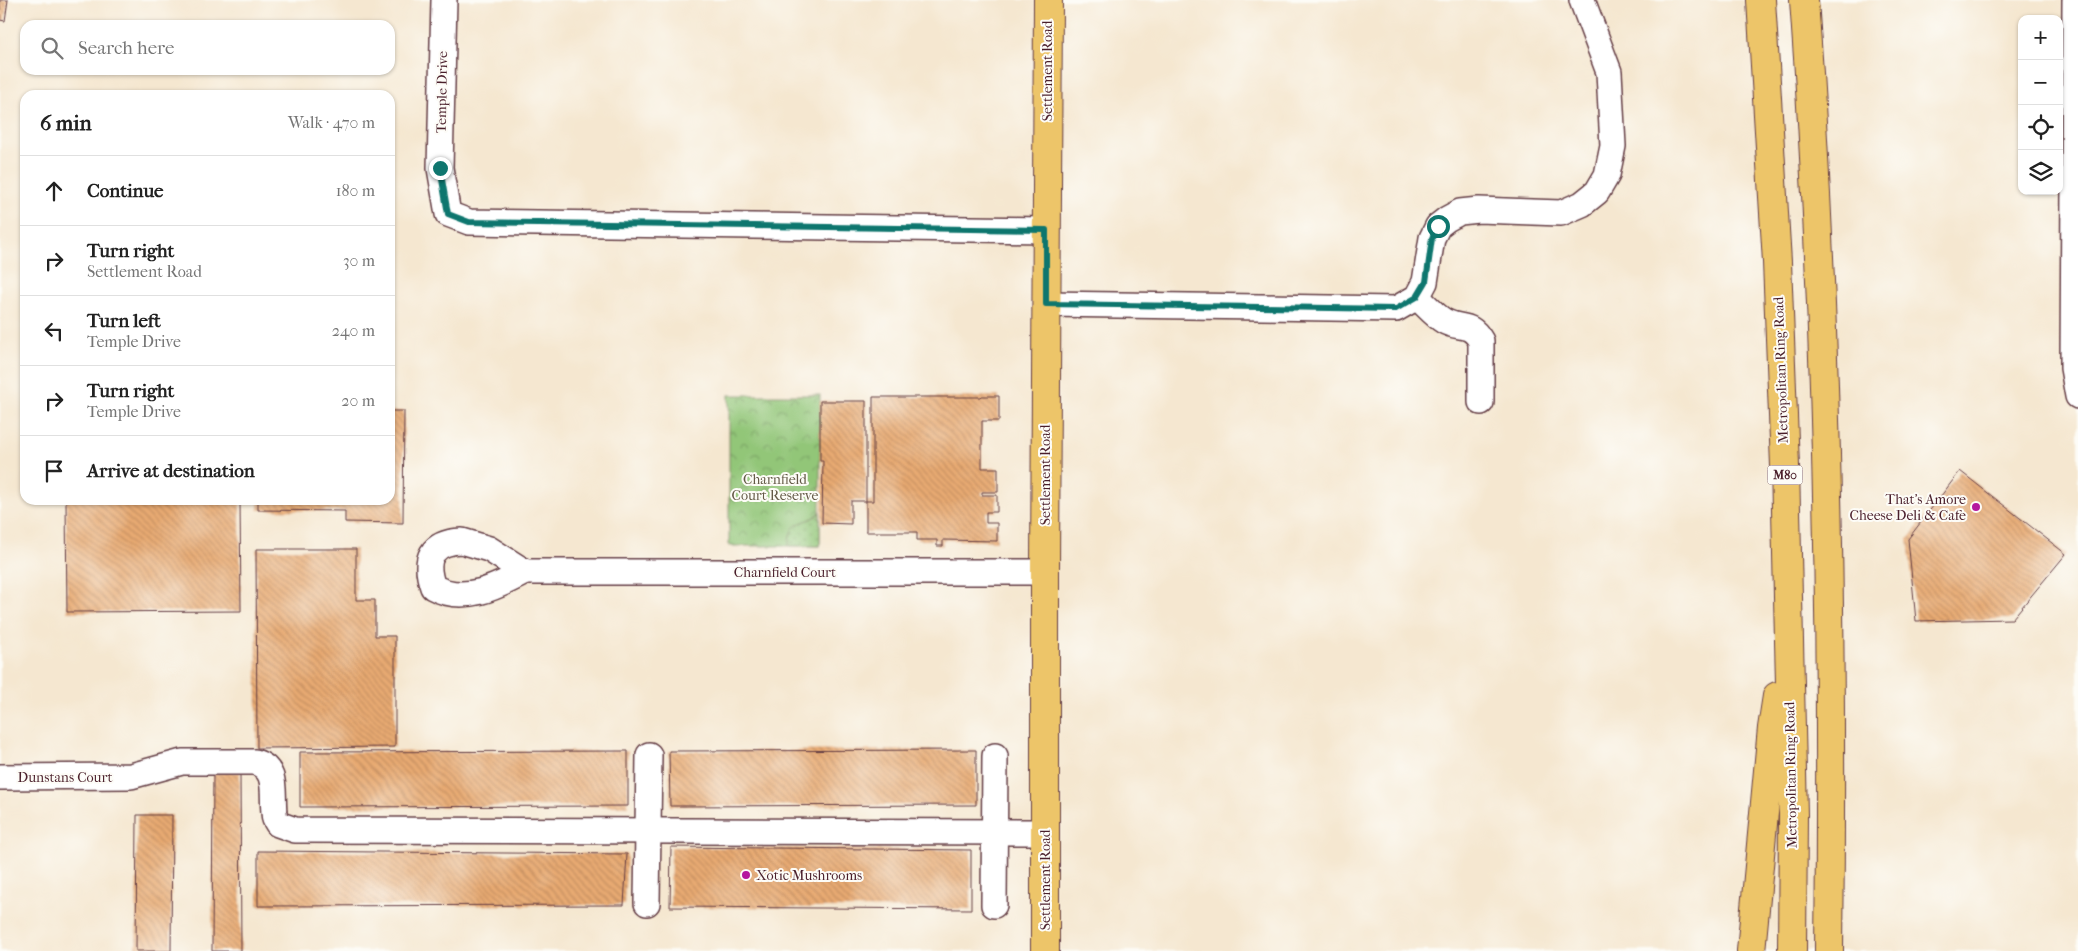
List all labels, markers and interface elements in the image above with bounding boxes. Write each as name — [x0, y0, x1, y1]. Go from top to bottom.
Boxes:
map controls — [2018, 15, 2063, 195]
button: + — [2018, 15, 2063, 60]
search box — [20, 20, 395, 75]
street label: Settlement Road — [1039, 20, 1056, 121]
icon: search — [38, 34, 66, 62]
text: Search here — [78, 37, 174, 59]
street label: Temple Drive — [433, 51, 451, 133]
button: − — [2018, 60, 2063, 105]
button: locate — [2018, 105, 2063, 150]
text: 6 min — [40, 111, 92, 135]
text: Walk · 470 m — [288, 113, 375, 132]
button: layers — [2018, 150, 2063, 195]
route end — [429, 157, 452, 180]
icon: ahead — [40, 177, 68, 205]
text: Continue — [87, 180, 163, 202]
text: 180 m — [336, 181, 375, 200]
route start — [1427, 215, 1450, 238]
text: Turn right — [87, 240, 174, 262]
icon: right — [40, 247, 68, 275]
text: 30 m — [343, 251, 375, 270]
text: Settlement Road — [87, 262, 202, 281]
street label: Metropolitan Ring Road — [1770, 296, 1792, 444]
text: Turn left — [87, 310, 161, 332]
icon: left — [40, 317, 68, 345]
text: 240 m — [332, 321, 375, 340]
text: Temple Drive — [87, 332, 181, 351]
text: Turn right — [87, 380, 174, 402]
icon: right — [40, 387, 68, 415]
text: 20 m — [341, 391, 375, 410]
text: Temple Drive — [87, 402, 181, 421]
street label: Settlement Road — [1037, 424, 1054, 525]
icon: arrive — [40, 457, 68, 485]
text: Arrive at destination — [87, 460, 255, 482]
road number: M80 — [1768, 466, 1802, 484]
park label: Charnfield Court Reserve — [732, 471, 819, 504]
place label: That's Amore Cheese Deli & Cafe — [1850, 491, 1966, 524]
marker: That's Amore Cheese Deli & Cafe — [1970, 501, 1982, 513]
street label: Charnfield Court — [734, 564, 836, 581]
street label: Metropolitan Ring Road — [1781, 701, 1801, 848]
street label: Dunstans Court — [17, 769, 113, 786]
street label: Settlement Road — [1037, 829, 1054, 930]
place label: Xotic Mushrooms — [756, 867, 862, 884]
marker: Xotic Mushrooms — [740, 869, 752, 881]

